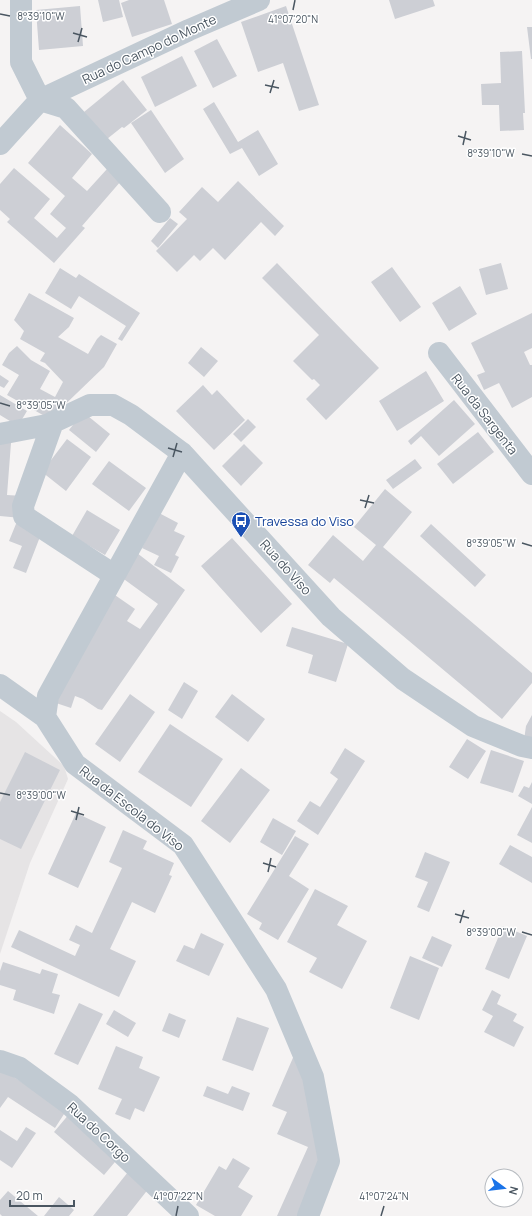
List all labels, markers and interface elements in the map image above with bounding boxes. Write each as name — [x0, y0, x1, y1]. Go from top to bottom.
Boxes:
text: 8°39'10"W — [17, 9, 65, 23]
street label: Rua do Campo do Monte — [79, 10, 219, 88]
text: 41°07'20"N — [268, 12, 318, 26]
text: 8°39'10"W — [467, 146, 515, 160]
street label: Rua da Sargenta — [448, 370, 522, 458]
text: 8°39'05"W — [16, 398, 66, 412]
bus stop icon: Travessa do Viso — [230, 510, 252, 538]
place label: Travessa do Viso — [255, 512, 354, 530]
street label: Rua do Viso — [256, 535, 316, 599]
text: 8°39'05"W — [466, 536, 516, 550]
street label: Rua da Escola do Viso — [76, 761, 188, 855]
text: 8°39'00"W — [16, 788, 66, 802]
text: 8°39'00"W — [466, 925, 516, 939]
street label: Rua do Corgo — [63, 1098, 135, 1166]
north arrow — [484, 1168, 524, 1208]
scale bar — [10, 1182, 74, 1208]
text: N — [506, 1185, 522, 1197]
text: 20 m — [16, 1187, 43, 1204]
text: 41°07'22"N — [153, 1189, 203, 1203]
text: 41°07'24"N — [359, 1189, 409, 1203]

